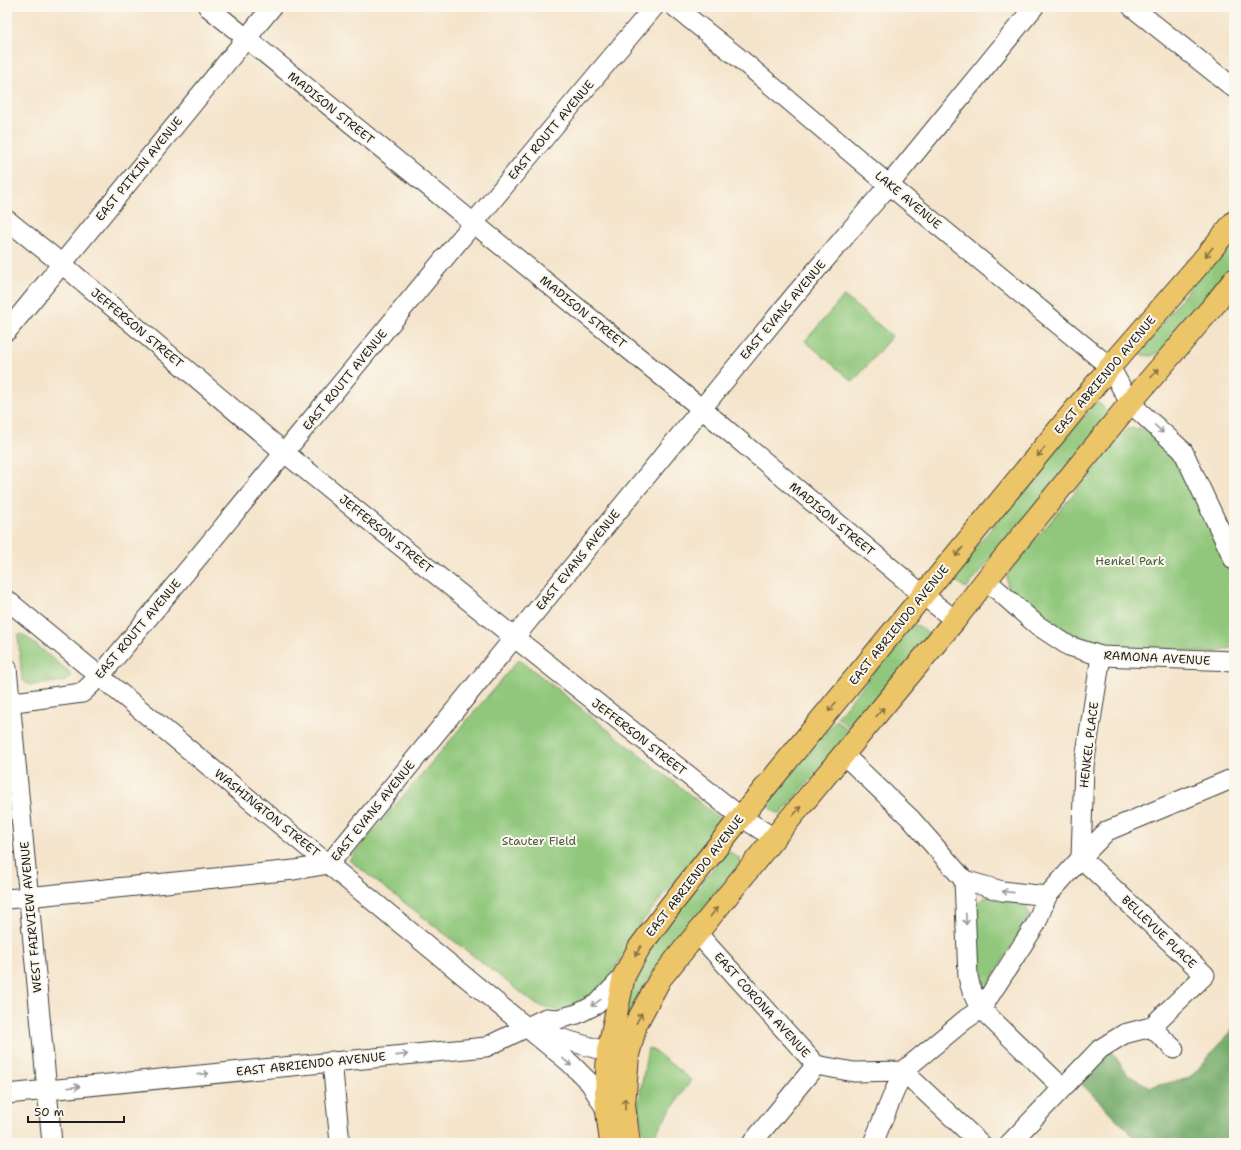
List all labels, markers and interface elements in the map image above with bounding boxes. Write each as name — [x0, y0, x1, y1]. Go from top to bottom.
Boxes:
street label: MADISON STREET — [285, 68, 378, 148]
street label: EAST ROUTT AVENUE — [504, 77, 598, 183]
street label: EAST PITKIN AVENUE — [92, 113, 186, 225]
street label: LAKE AVENUE — [871, 167, 945, 233]
one-way arrow — [1205, 246, 1214, 257]
street label: EAST EVANS AVENUE — [737, 257, 829, 363]
street label: MADISON STREET — [537, 272, 630, 352]
street label: JEFFERSON STREET — [87, 285, 187, 372]
street label: EAST ABRIENDO AVENUE — [1051, 312, 1159, 438]
street label: EAST ROUTT AVENUE — [299, 326, 391, 434]
one-way arrow — [1151, 368, 1160, 379]
one-way arrow — [1153, 425, 1164, 434]
one-way arrow — [1036, 446, 1045, 457]
street label: MADISON STREET — [786, 479, 878, 560]
street label: JEFFERSON STREET — [336, 491, 437, 577]
street label: EAST EVANS AVENUE — [532, 506, 624, 614]
one-way arrow — [954, 547, 963, 558]
park label: Henkel Park — [1095, 553, 1165, 569]
street label: EAST ABRIENDO AVENUE — [845, 562, 953, 688]
street label: EAST ROUTT AVENUE — [91, 576, 185, 682]
street label: RAMONA AVENUE — [1103, 647, 1211, 669]
street label: JEFFERSON STREET — [588, 695, 690, 779]
street label: HENKEL PLACE — [1076, 701, 1102, 789]
one-way arrow — [828, 702, 837, 712]
one-way arrow — [875, 706, 884, 717]
street label: EAST EVANS AVENUE — [327, 757, 419, 865]
street label: WASHINGTON STREET — [211, 766, 323, 861]
one-way arrow — [792, 806, 801, 817]
street label: EAST ABRIENDO AVENUE — [642, 812, 748, 940]
park label: Stauter Field — [502, 833, 577, 849]
street label: WEST FAIRVIEW AVENUE — [16, 841, 46, 993]
one-way arrow — [1002, 888, 1015, 896]
street label: BELLEVUE PLACE — [1118, 892, 1200, 972]
one-way arrow — [710, 907, 719, 917]
one-way arrow — [962, 912, 970, 925]
one-way arrow — [634, 945, 641, 957]
street label: EAST CORONA AVENUE — [710, 949, 814, 1061]
one-way arrow — [591, 999, 602, 1007]
one-way arrow — [636, 1012, 644, 1024]
street label: EAST ABRIENDO AVENUE — [235, 1048, 387, 1080]
one-way arrow — [395, 1051, 408, 1058]
one-way arrow — [562, 1057, 573, 1066]
one-way arrow — [196, 1071, 209, 1078]
one-way arrow — [67, 1083, 80, 1091]
scale bar — [28, 1098, 124, 1124]
one-way arrow — [621, 1098, 629, 1111]
text: 50 m — [34, 1104, 64, 1120]

